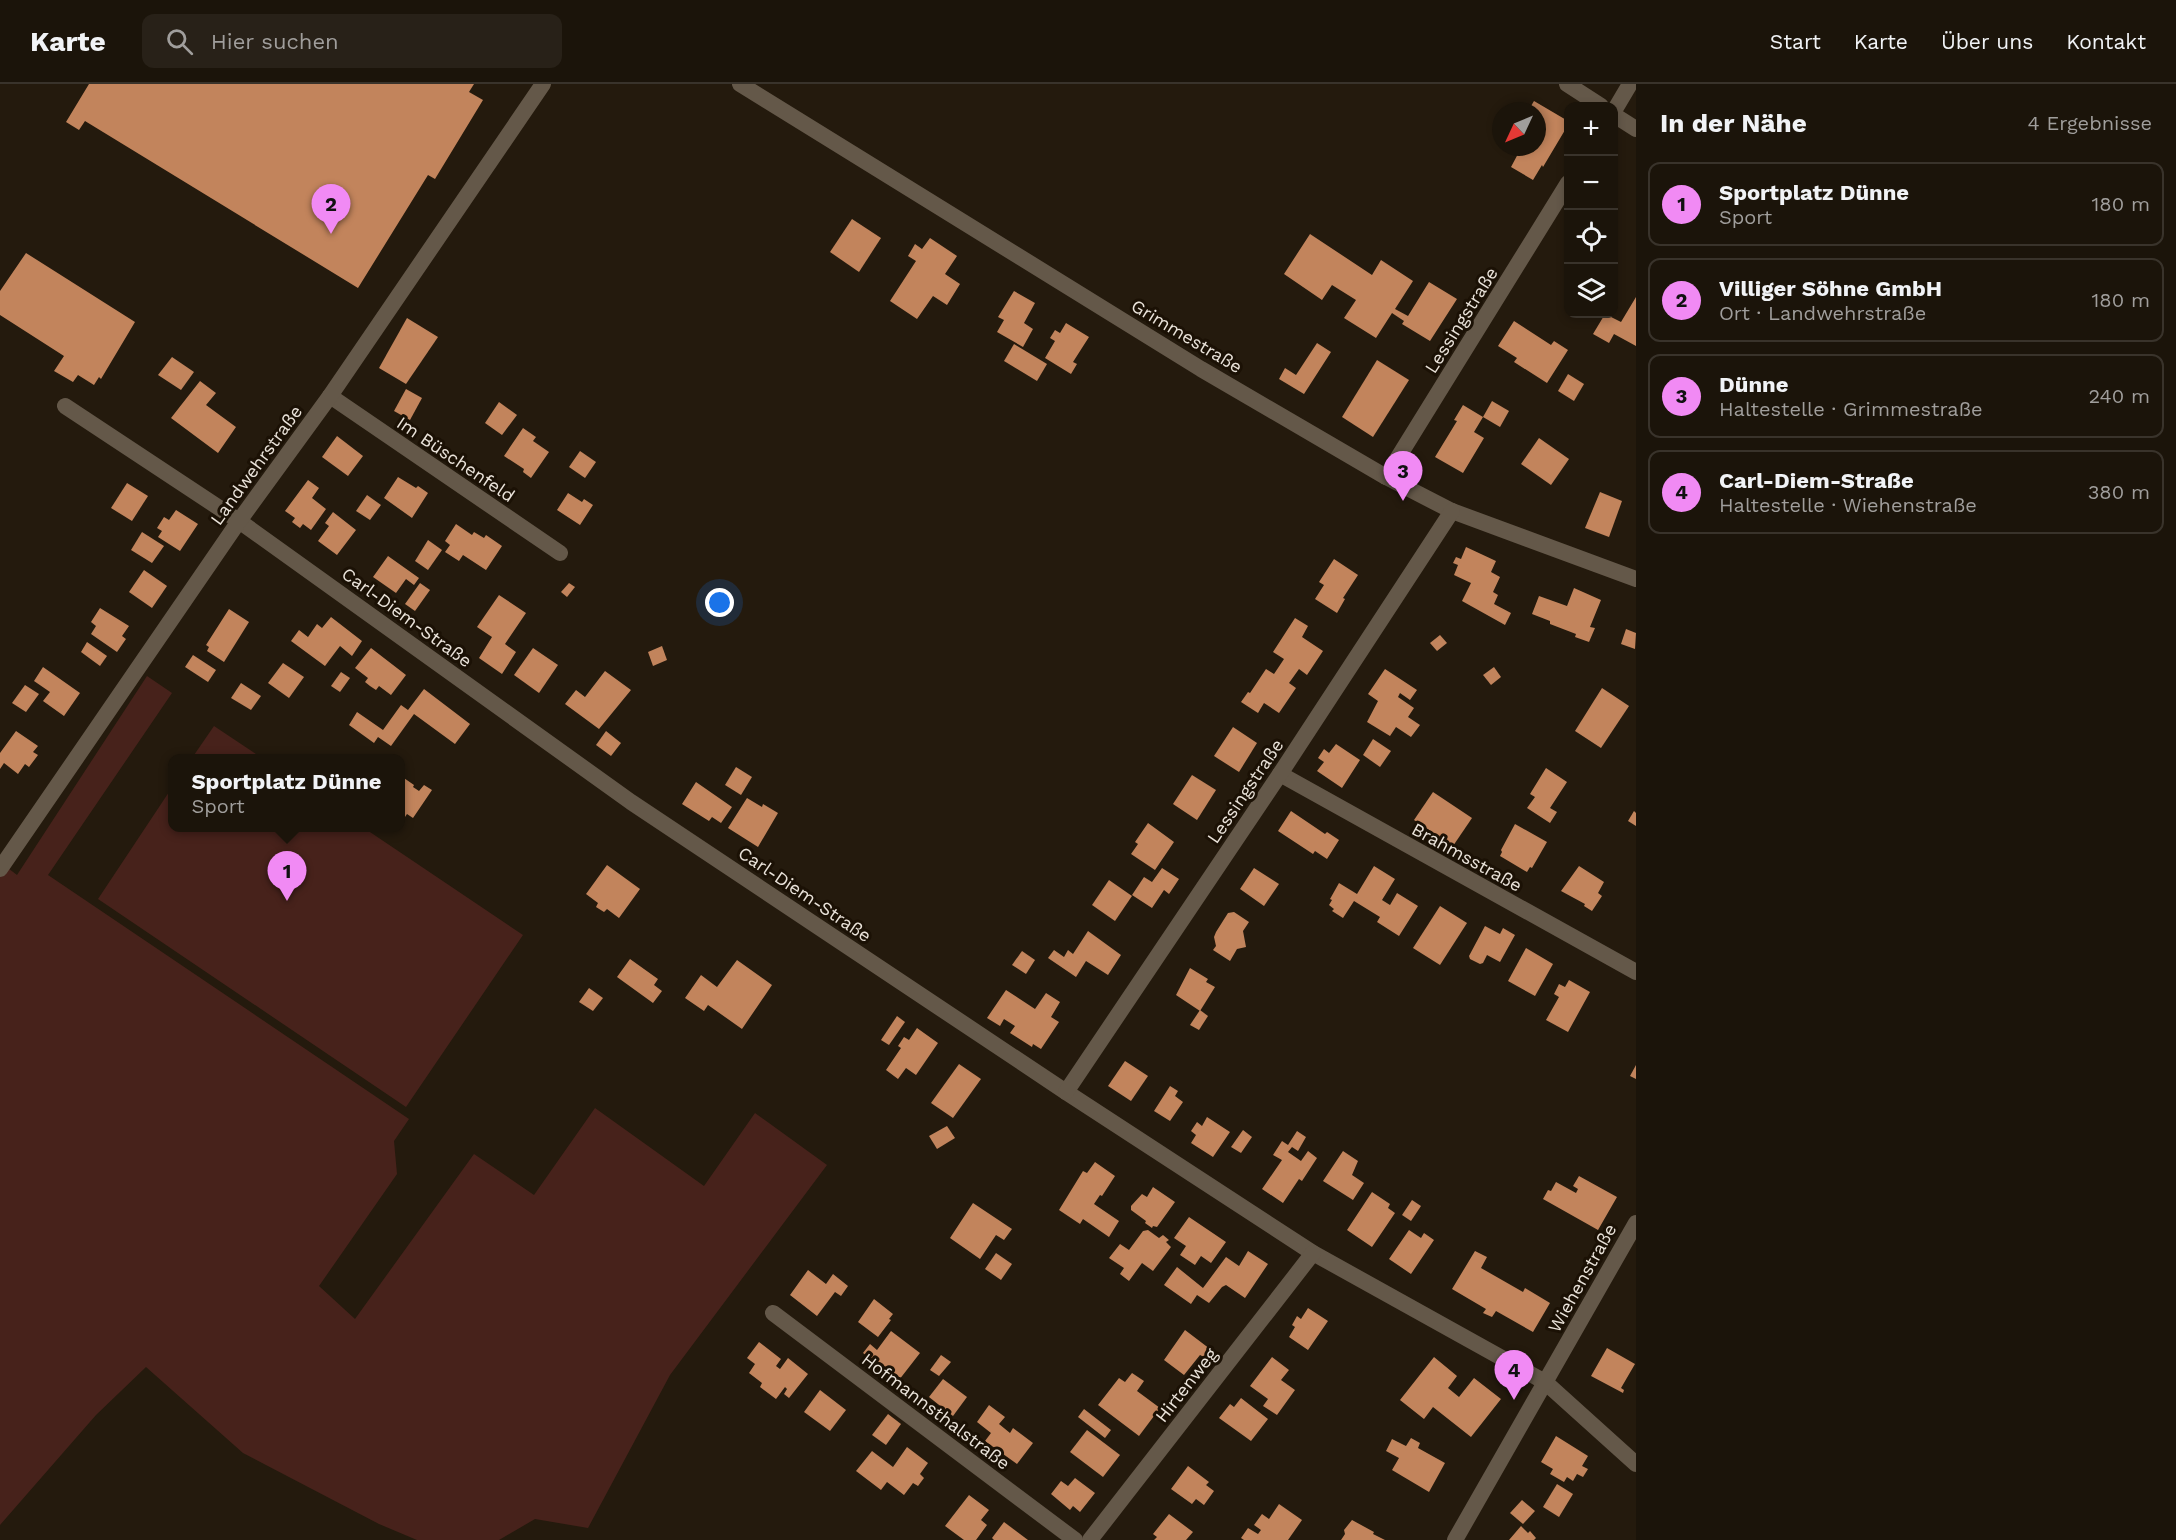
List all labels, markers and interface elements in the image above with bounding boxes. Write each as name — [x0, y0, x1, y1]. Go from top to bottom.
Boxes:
search box — [142, 14, 562, 68]
text: Karte — [30, 25, 106, 58]
icon: search — [163, 25, 196, 58]
text: Hier suchen — [211, 29, 339, 54]
text: Start — [1770, 29, 1821, 54]
text: Karte — [1854, 29, 1908, 54]
text: Über uns — [1941, 29, 2033, 54]
text: Kontakt — [2066, 29, 2146, 54]
north arrow — [1492, 102, 1546, 156]
map controls — [1564, 102, 1618, 318]
button: + — [1564, 102, 1618, 156]
text: In der Nähe — [1660, 108, 1807, 138]
text: 4 Ergebnisse — [2028, 111, 2152, 135]
button: − — [1564, 156, 1618, 210]
text: Sportplatz Dünne — [1719, 180, 1909, 205]
pin: 2 — [312, 184, 350, 234]
text: 1 — [1677, 192, 1686, 216]
text: 180 m — [2092, 192, 2150, 216]
text: Sport — [1719, 205, 1772, 229]
button: locate — [1564, 210, 1618, 264]
street label: Lessingstraße — [1420, 263, 1502, 377]
button: layers — [1564, 264, 1618, 318]
text: Villiger Söhne GmbH — [1719, 276, 1942, 301]
text: 2 — [1676, 288, 1687, 312]
text: 180 m — [2092, 288, 2150, 312]
street label: Grimmestraße — [1128, 295, 1246, 377]
text: Ort · Landwehrstraße — [1719, 301, 1926, 325]
text: Dünne — [1719, 372, 1788, 397]
text: 3 — [1676, 384, 1687, 408]
text: 240 m — [2088, 384, 2150, 408]
text: Haltestelle · Grimmestraße — [1719, 397, 1983, 421]
street label: Landwehrstraße — [206, 401, 306, 529]
street label: Im Büschenfeld — [393, 412, 519, 506]
pin: 3 — [1384, 452, 1422, 501]
text: Carl-Diem-Straße — [1719, 468, 1914, 493]
text: 4 — [1675, 480, 1688, 504]
text: 380 m — [2088, 480, 2150, 504]
text: Haltestelle · Wiehenstraße — [1719, 493, 1977, 517]
street label: Carl-Diem-Straße — [338, 563, 476, 671]
your location — [705, 588, 734, 617]
street label: Lessingstraße — [1202, 735, 1288, 847]
popup — [168, 754, 405, 832]
text: Sportplatz Dünne — [191, 769, 382, 794]
text: Sport — [191, 794, 245, 818]
street label: Brahmsstraße — [1408, 818, 1526, 896]
street label: Carl-Diem-Straße — [735, 842, 875, 946]
pin: 1 — [268, 852, 306, 901]
street label: Wiehenstraße — [1543, 1220, 1621, 1336]
street label: Hirtenweg — [1150, 1343, 1222, 1426]
street label: Hofmannsthalstraße — [858, 1348, 1014, 1474]
pin: 4 — [1494, 1350, 1534, 1400]

